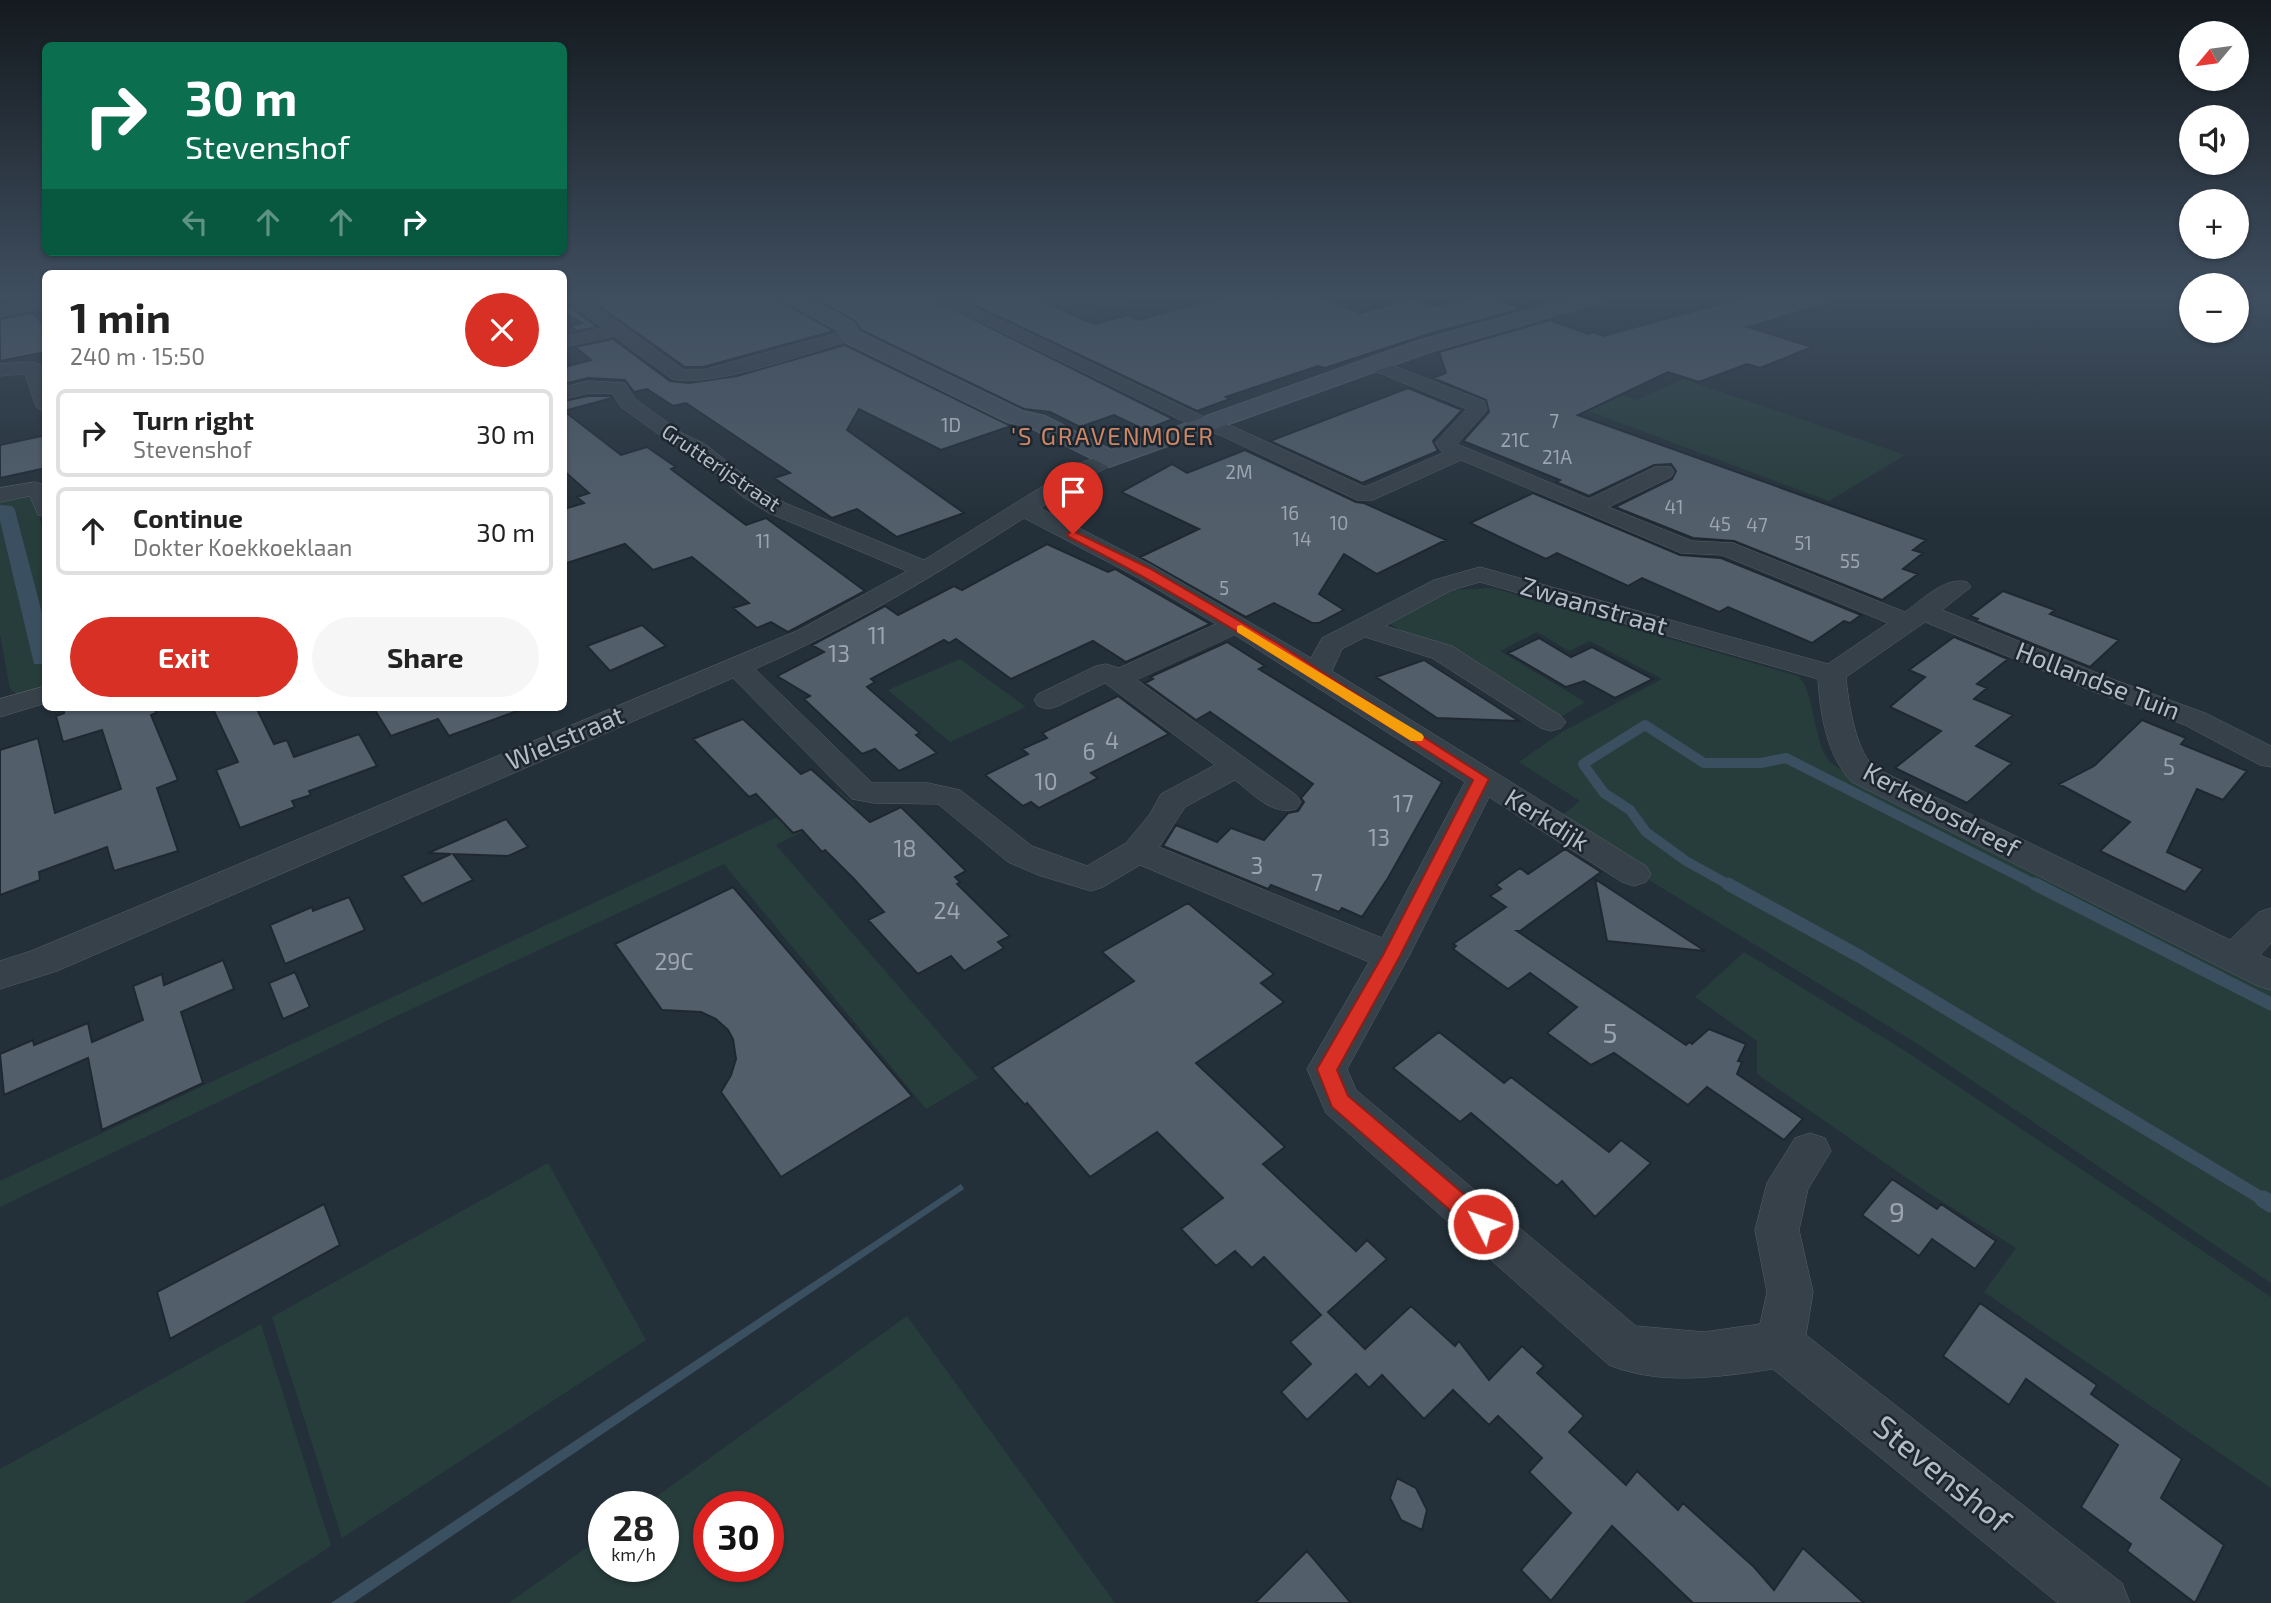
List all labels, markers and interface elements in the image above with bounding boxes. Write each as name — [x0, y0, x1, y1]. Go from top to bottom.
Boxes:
north arrow — [2179, 21, 2249, 91]
map controls — [2179, 21, 2249, 343]
text: 30 m — [185, 67, 297, 126]
icon: right — [70, 70, 161, 161]
button: sound — [2179, 105, 2249, 175]
text: Stevenshof — [185, 127, 350, 165]
button: + — [2179, 189, 2249, 259]
icon: left — [176, 203, 214, 241]
icon: ahead — [249, 203, 287, 241]
icon: ahead — [322, 203, 360, 241]
icon: right — [395, 203, 433, 241]
button: − — [2179, 273, 2249, 343]
text: 1 min — [70, 291, 171, 341]
button: close — [465, 293, 539, 367]
text: 240 m · 15:50 — [70, 342, 205, 370]
text: Turn right — [133, 404, 254, 435]
house number: 7 — [1549, 409, 1559, 432]
house number: 1D — [941, 413, 961, 436]
icon: right — [74, 414, 112, 452]
text: 30 m — [476, 418, 535, 449]
street label: Grutterijstraat — [657, 418, 786, 517]
district label: 'S GRAVENMOER — [1011, 421, 1215, 450]
house number: 21C — [1500, 428, 1530, 451]
text: Stevenshof — [133, 435, 251, 463]
house number: 21A — [1542, 445, 1572, 468]
house number: 2M — [1225, 460, 1253, 483]
pin — [1043, 462, 1103, 534]
icon: arrive — [1054, 473, 1092, 511]
house number: 41 — [1664, 495, 1684, 518]
house number: 16 — [1281, 501, 1299, 524]
text: Continue — [133, 502, 243, 533]
house number: 10 — [1329, 511, 1349, 534]
icon: ahead — [74, 512, 112, 550]
house number: 45 — [1709, 512, 1731, 535]
house number: 47 — [1746, 513, 1768, 536]
text: 30 m — [476, 516, 535, 547]
house number: 14 — [1292, 527, 1312, 550]
house number: 11 — [755, 529, 771, 552]
house number: 51 — [1794, 531, 1812, 554]
text: Dokter Koekkoeklaan — [133, 533, 352, 561]
house number: 55 — [1840, 549, 1860, 572]
street label: Zwaanstraat — [1517, 569, 1672, 640]
house number: 5 — [1219, 576, 1229, 599]
button: Exit — [70, 617, 298, 697]
button: Share — [312, 617, 539, 697]
house number: 11 — [868, 621, 886, 649]
street label: Hollandse Tuin — [2012, 634, 2185, 725]
house number: 13 — [828, 639, 850, 667]
street label: Wielstraat — [501, 698, 628, 775]
house number: 4 — [1105, 726, 1119, 754]
house number: 6 — [1082, 737, 1096, 765]
house number: 5 — [2163, 752, 2175, 780]
street label: Kerkebosdreef — [1859, 755, 2026, 863]
house number: 10 — [1034, 767, 1058, 795]
street label: Kerkdijk — [1500, 781, 1596, 857]
house number: 17 — [1393, 789, 1414, 817]
house number: 13 — [1368, 823, 1390, 851]
house number: 18 — [893, 834, 917, 862]
house number: 3 — [1251, 851, 1263, 879]
house number: 7 — [1311, 868, 1323, 896]
house number: 24 — [933, 896, 961, 924]
house number: 29C — [654, 947, 694, 975]
house number: 5 — [1602, 1015, 1618, 1049]
position arrow — [1446, 1187, 1520, 1261]
house number: 9 — [1889, 1194, 1905, 1228]
street label: Stevenshof — [1867, 1406, 2020, 1540]
speed limit sign: 30 — [693, 1491, 784, 1582]
text: 28 — [612, 1506, 655, 1548]
text: km/h — [611, 1543, 656, 1565]

